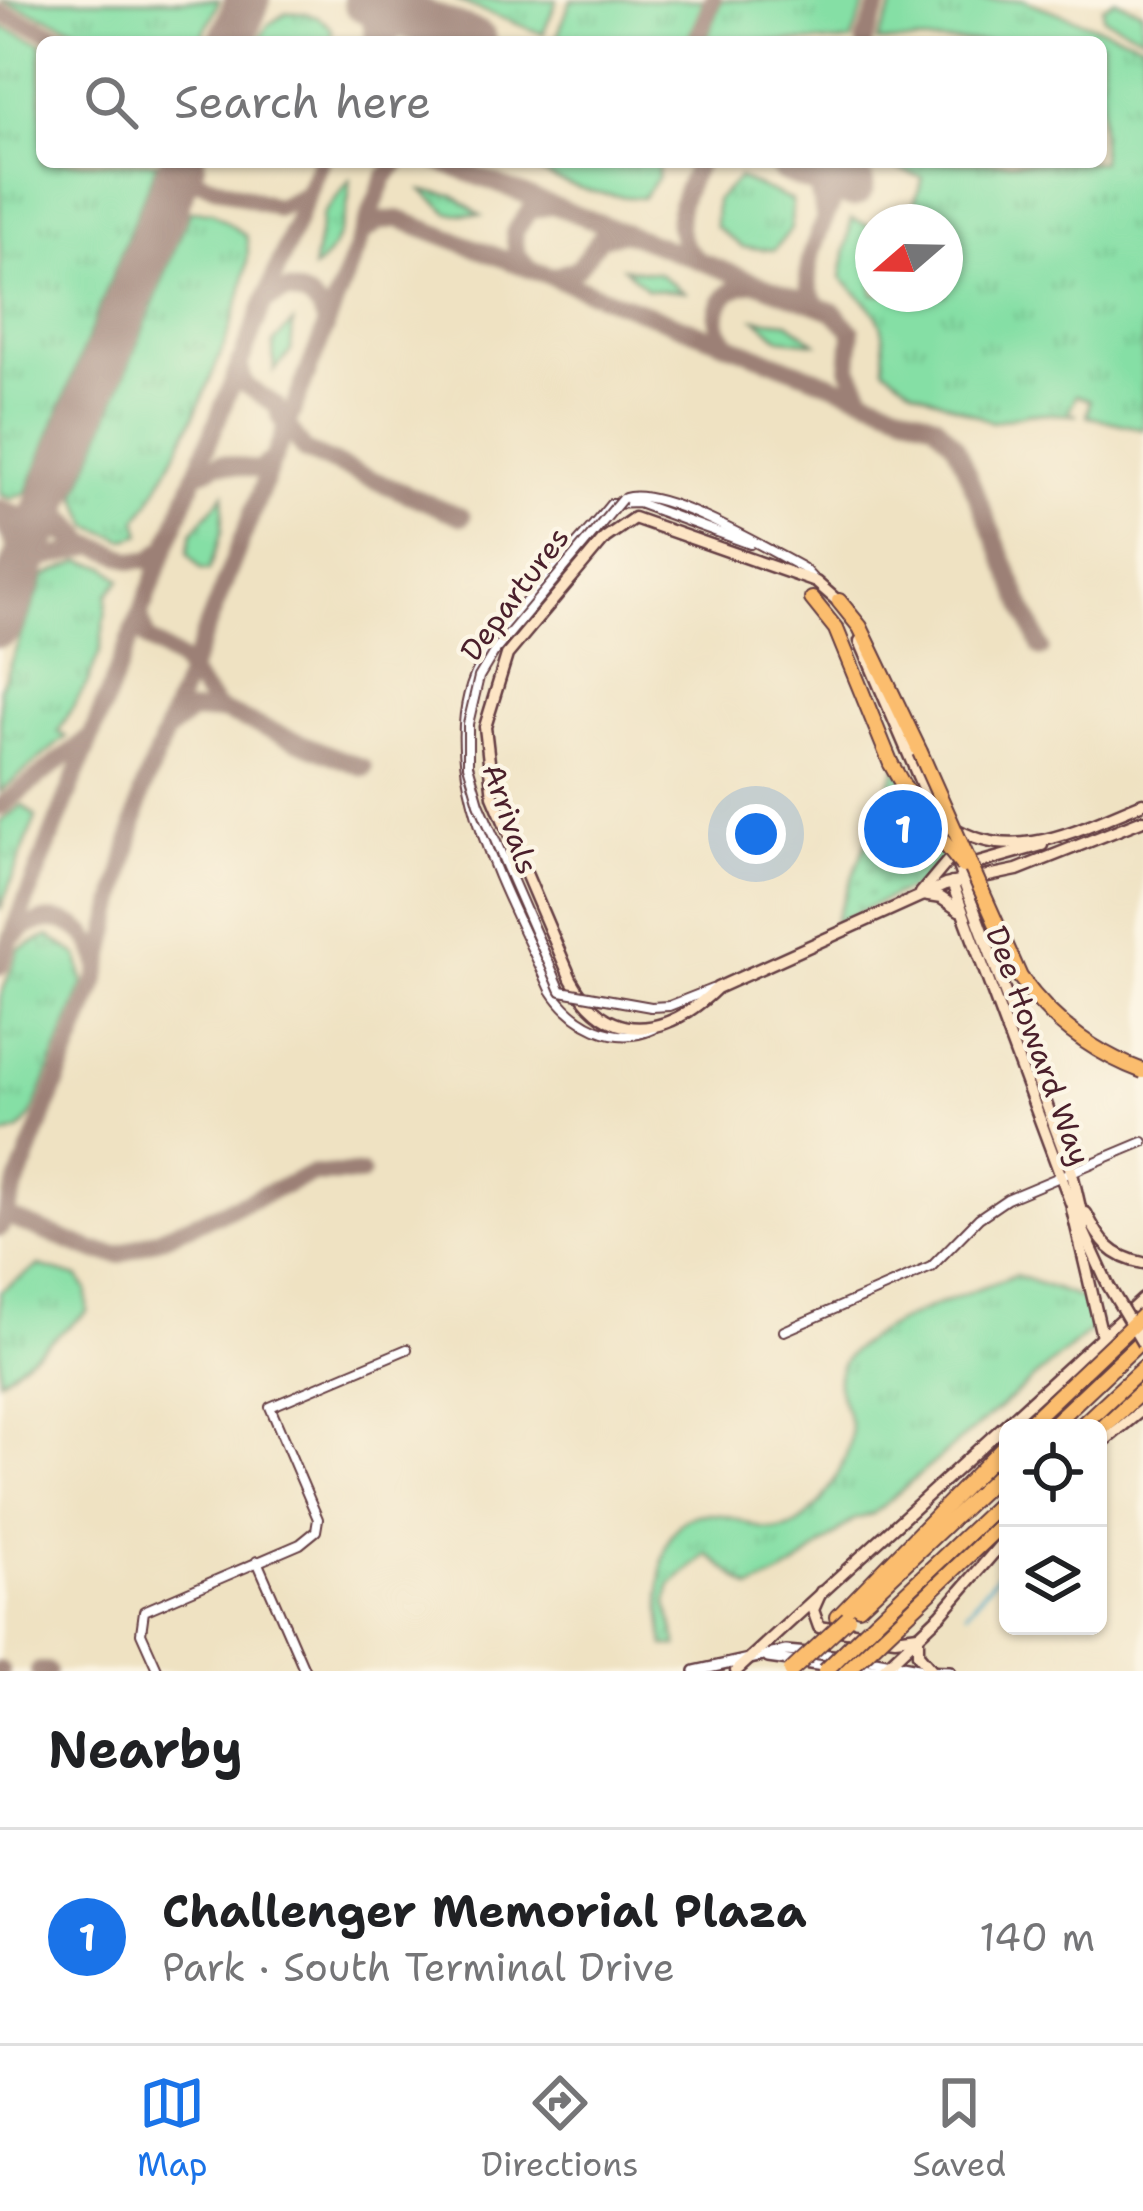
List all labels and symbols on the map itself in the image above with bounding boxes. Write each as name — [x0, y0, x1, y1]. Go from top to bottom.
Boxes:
north arrow — [855, 204, 963, 312]
street label: Departures — [451, 518, 579, 669]
street label: Arrivals — [473, 758, 548, 879]
pin: 1 — [864, 784, 942, 874]
your location — [726, 804, 786, 864]
street label: Dee Howard Way — [976, 920, 1101, 1171]

